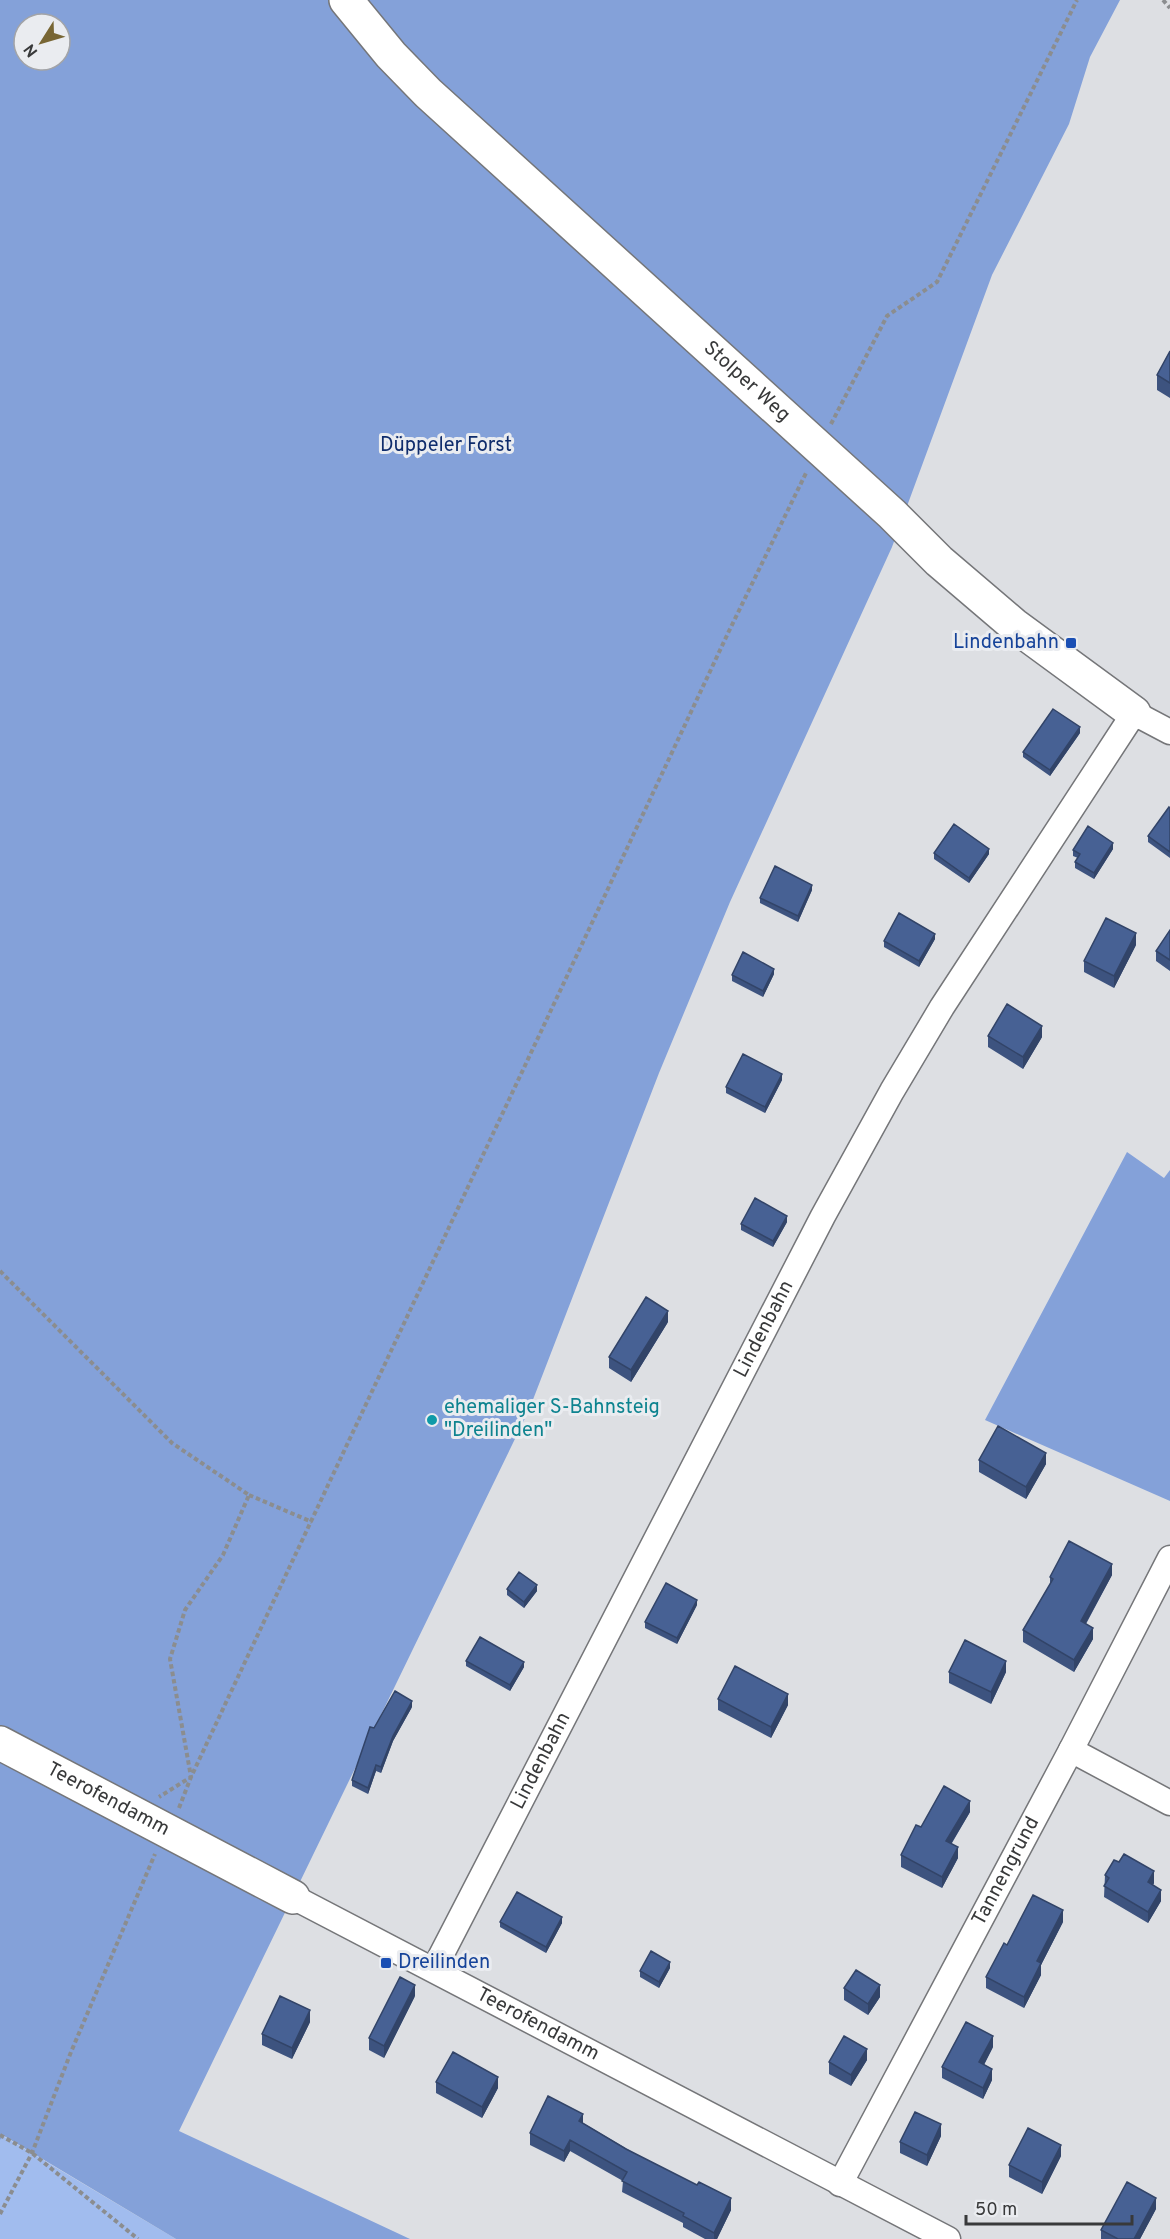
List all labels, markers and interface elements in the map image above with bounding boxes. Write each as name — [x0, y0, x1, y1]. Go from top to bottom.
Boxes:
north arrow — [12, 12, 72, 72]
text: N — [20, 39, 43, 60]
street label: Stolper Weg — [697, 336, 795, 428]
park label: Düppeler Forst — [380, 433, 512, 459]
place label: Lindenbahn — [953, 630, 1059, 656]
marker: Lindenbahn — [1064, 636, 1078, 650]
street label: Lindenbahn — [729, 1276, 800, 1382]
place label: ehemaliger S-Bahnsteig "Dreilinden" — [444, 1395, 660, 1444]
marker: ehemaliger S-Bahnsteig "Dreilinden" — [425, 1413, 439, 1427]
street label: Lindenbahn — [505, 1708, 577, 1814]
street label: Teerofendamm — [42, 1757, 174, 1843]
street label: Tannengrund — [967, 1812, 1046, 1931]
place label: Dreilinden — [398, 1950, 490, 1976]
marker: Dreilinden — [379, 1956, 393, 1970]
street label: Teerofendamm — [472, 1982, 604, 2068]
scale bar — [966, 2188, 1132, 2226]
text: 50 m — [975, 2199, 1017, 2222]

